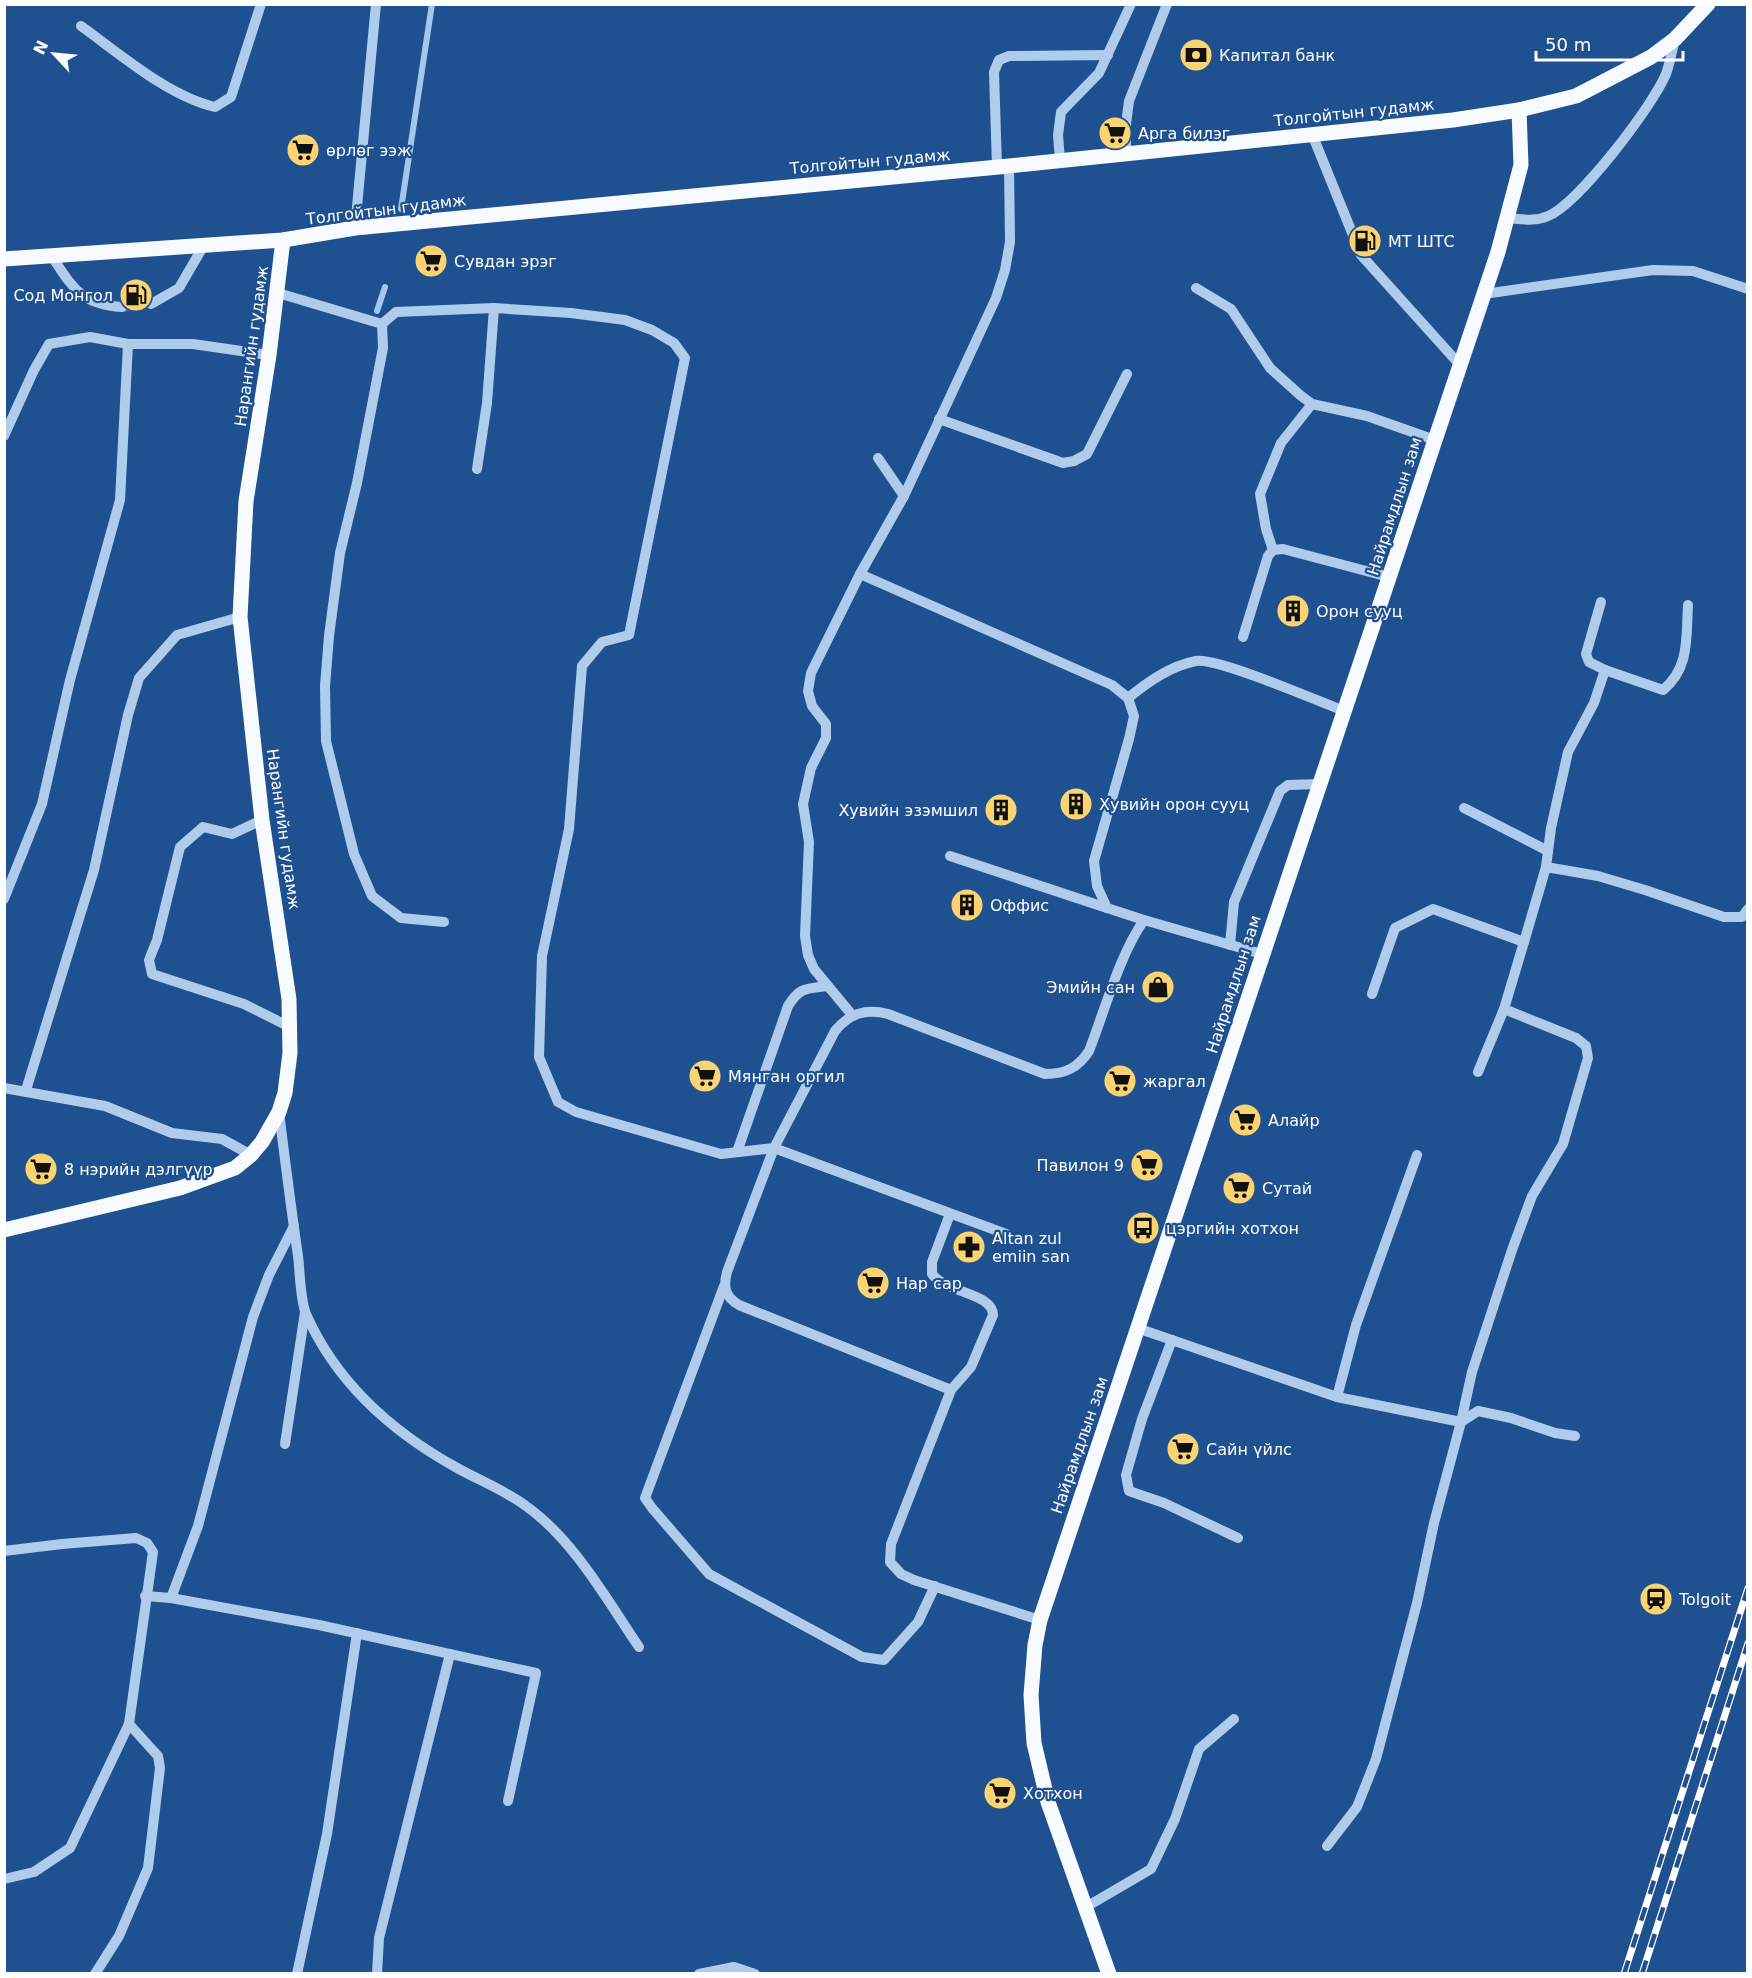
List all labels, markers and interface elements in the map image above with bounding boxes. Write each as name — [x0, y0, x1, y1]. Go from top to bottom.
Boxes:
north arrow — [24, 24, 84, 84]
scale bar — [1536, 24, 1683, 62]
text: 50 m — [1545, 34, 1591, 55]
text: N — [29, 37, 52, 58]
bank icon: Капитал банк — [1178, 37, 1214, 73]
place label: Капитал банк — [1219, 46, 1336, 65]
street label: Толгойтын гудамж — [1272, 95, 1435, 130]
supermarket icon: Арга билэг — [1097, 115, 1133, 151]
place label: Арга билэг — [1138, 124, 1230, 143]
supermarket icon: өрлөг ээж — [285, 132, 321, 168]
place label: өрлөг ээж — [326, 141, 411, 160]
street label: Толгойтын гудамж — [788, 145, 951, 178]
street label: Толгойтын гудамж — [304, 190, 467, 229]
fuel station icon: МТ ШТС — [1347, 223, 1383, 259]
place label: МТ ШТС — [1388, 232, 1455, 251]
supermarket icon: Сувдан эрэг — [413, 243, 449, 279]
place label: Сувдан эрэг — [454, 252, 557, 271]
street label: Нарангийн гудамж — [231, 264, 272, 428]
fuel station icon: Сод Монгол — [118, 277, 154, 313]
place label: Сод Монгол — [13, 286, 113, 305]
street label: Найрамдлын зам — [1363, 435, 1426, 578]
building icon: Орон сууц — [1275, 593, 1311, 629]
place label: Орон сууц — [1316, 602, 1403, 621]
street label: Нарангийн гудамж — [263, 747, 304, 911]
building icon: Хувийн орон сууц — [1058, 786, 1094, 822]
building icon: Хувийн эзэмшил — [983, 792, 1019, 828]
place label: Хувийн орон сууц — [1099, 795, 1249, 814]
place label: Хувийн эзэмшил — [838, 801, 978, 820]
building icon: Оффис — [949, 887, 985, 923]
place label: Оффис — [990, 896, 1049, 915]
street label: Найрамдлын зам — [1202, 913, 1265, 1056]
shop icon: Эмийн сан — [1140, 969, 1176, 1005]
place label: Эмийн сан — [1046, 978, 1135, 997]
supermarket icon: Мянган оргил — [687, 1058, 723, 1094]
supermarket icon: жаргал — [1102, 1063, 1138, 1099]
place label: Мянган оргил — [728, 1067, 845, 1086]
place label: жаргал — [1143, 1072, 1206, 1091]
supermarket icon: Алайр — [1227, 1102, 1263, 1138]
place label: Алайр — [1268, 1111, 1320, 1130]
supermarket icon: Павилон 9 — [1129, 1147, 1165, 1183]
supermarket icon: 8 нэрийн дэлгүүр — [23, 1151, 59, 1187]
place label: Павилон 9 — [1037, 1156, 1124, 1175]
place label: 8 нэрийн дэлгүүр — [64, 1160, 213, 1179]
supermarket icon: Сутай — [1221, 1170, 1257, 1206]
place label: Сутай — [1262, 1179, 1312, 1198]
bus stop icon: цэргийн хотхон — [1125, 1210, 1161, 1246]
place label: цэргийн хотхон — [1166, 1219, 1299, 1238]
pharmacy icon: Altan zul emiin san — [951, 1229, 987, 1265]
place label: Altan zul emiin san — [992, 1229, 1070, 1266]
supermarket icon: Нар сар — [855, 1265, 891, 1301]
place label: Нар сар — [896, 1274, 962, 1293]
street label: Найрамдлын зам — [1047, 1374, 1112, 1516]
supermarket icon: Сайн үйлс — [1165, 1431, 1201, 1467]
place label: Сайн үйлс — [1206, 1440, 1292, 1459]
station icon: Tolgoit — [1638, 1581, 1674, 1617]
place label: Tolgoit — [1678, 1590, 1731, 1609]
supermarket icon: Хотхон — [982, 1775, 1018, 1811]
place label: Хотхон — [1023, 1784, 1083, 1803]

